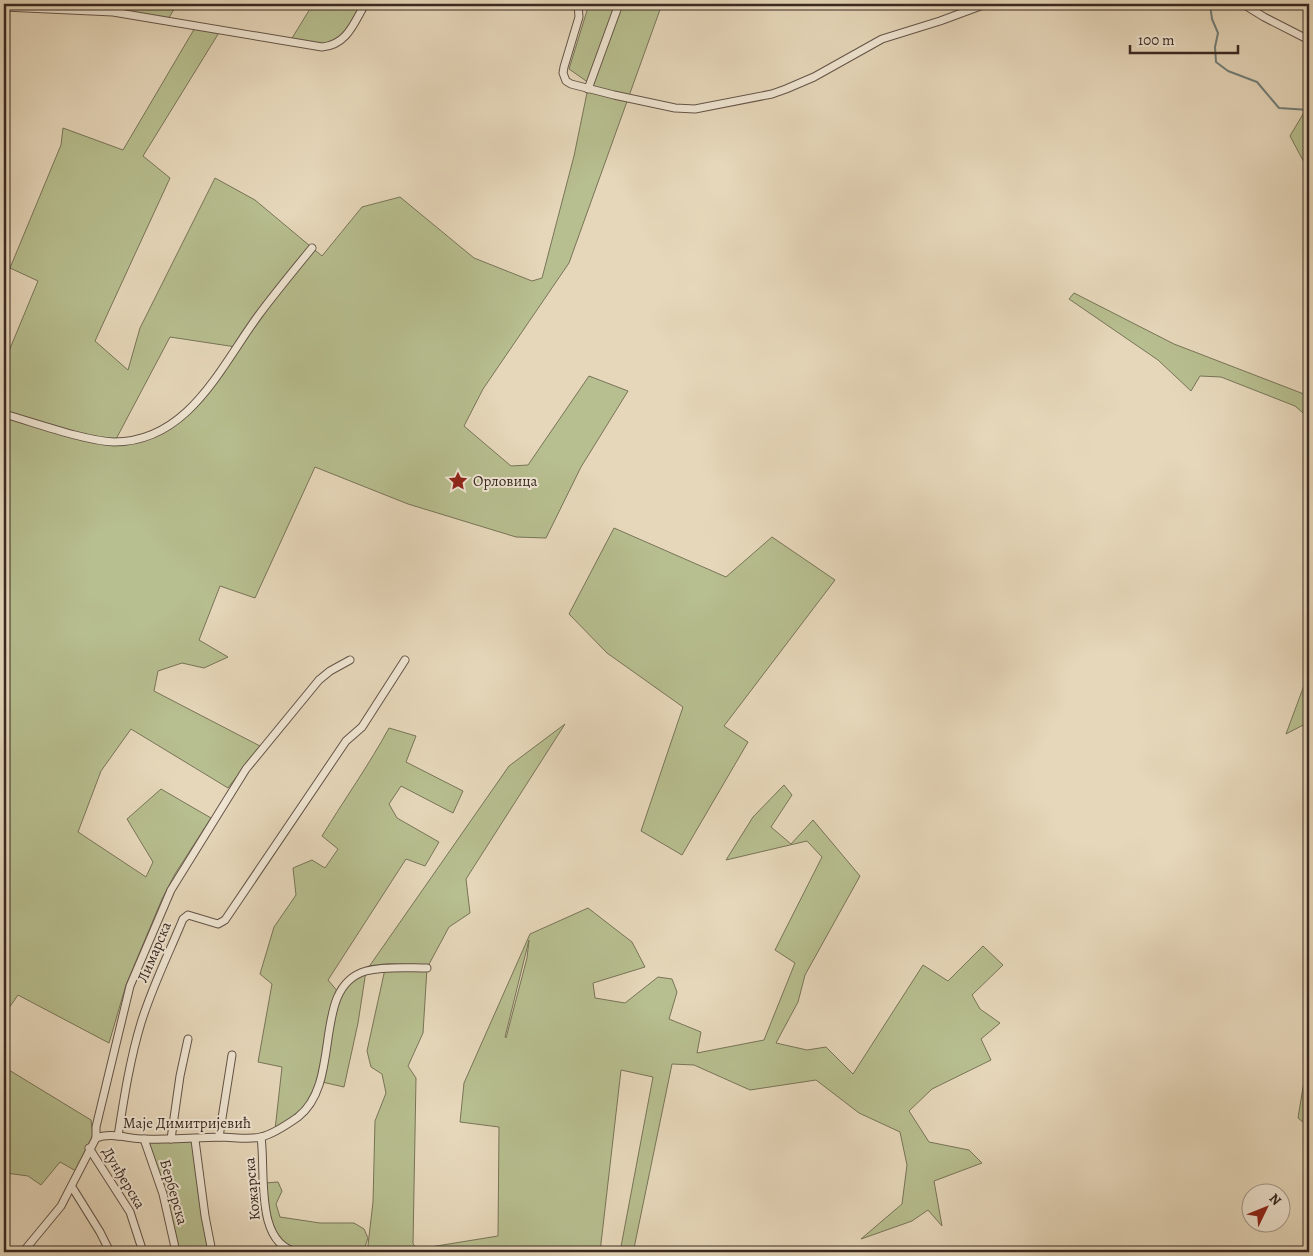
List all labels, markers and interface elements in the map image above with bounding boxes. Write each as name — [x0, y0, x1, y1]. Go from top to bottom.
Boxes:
scale bar — [1130, 22, 1238, 54]
text: 100 m — [1138, 30, 1175, 50]
place icon: Орловица — [447, 470, 469, 492]
place label: Орловица — [473, 471, 538, 491]
street label: Лимарска — [132, 918, 176, 985]
street label: Маје Димитријевић — [123, 1113, 251, 1133]
street label: Дунђерска — [98, 1143, 150, 1213]
street label: Берберска — [155, 1157, 193, 1227]
street label: Кожарска — [239, 1157, 265, 1221]
north arrow — [1240, 1184, 1290, 1234]
text: N — [1265, 1189, 1286, 1210]

